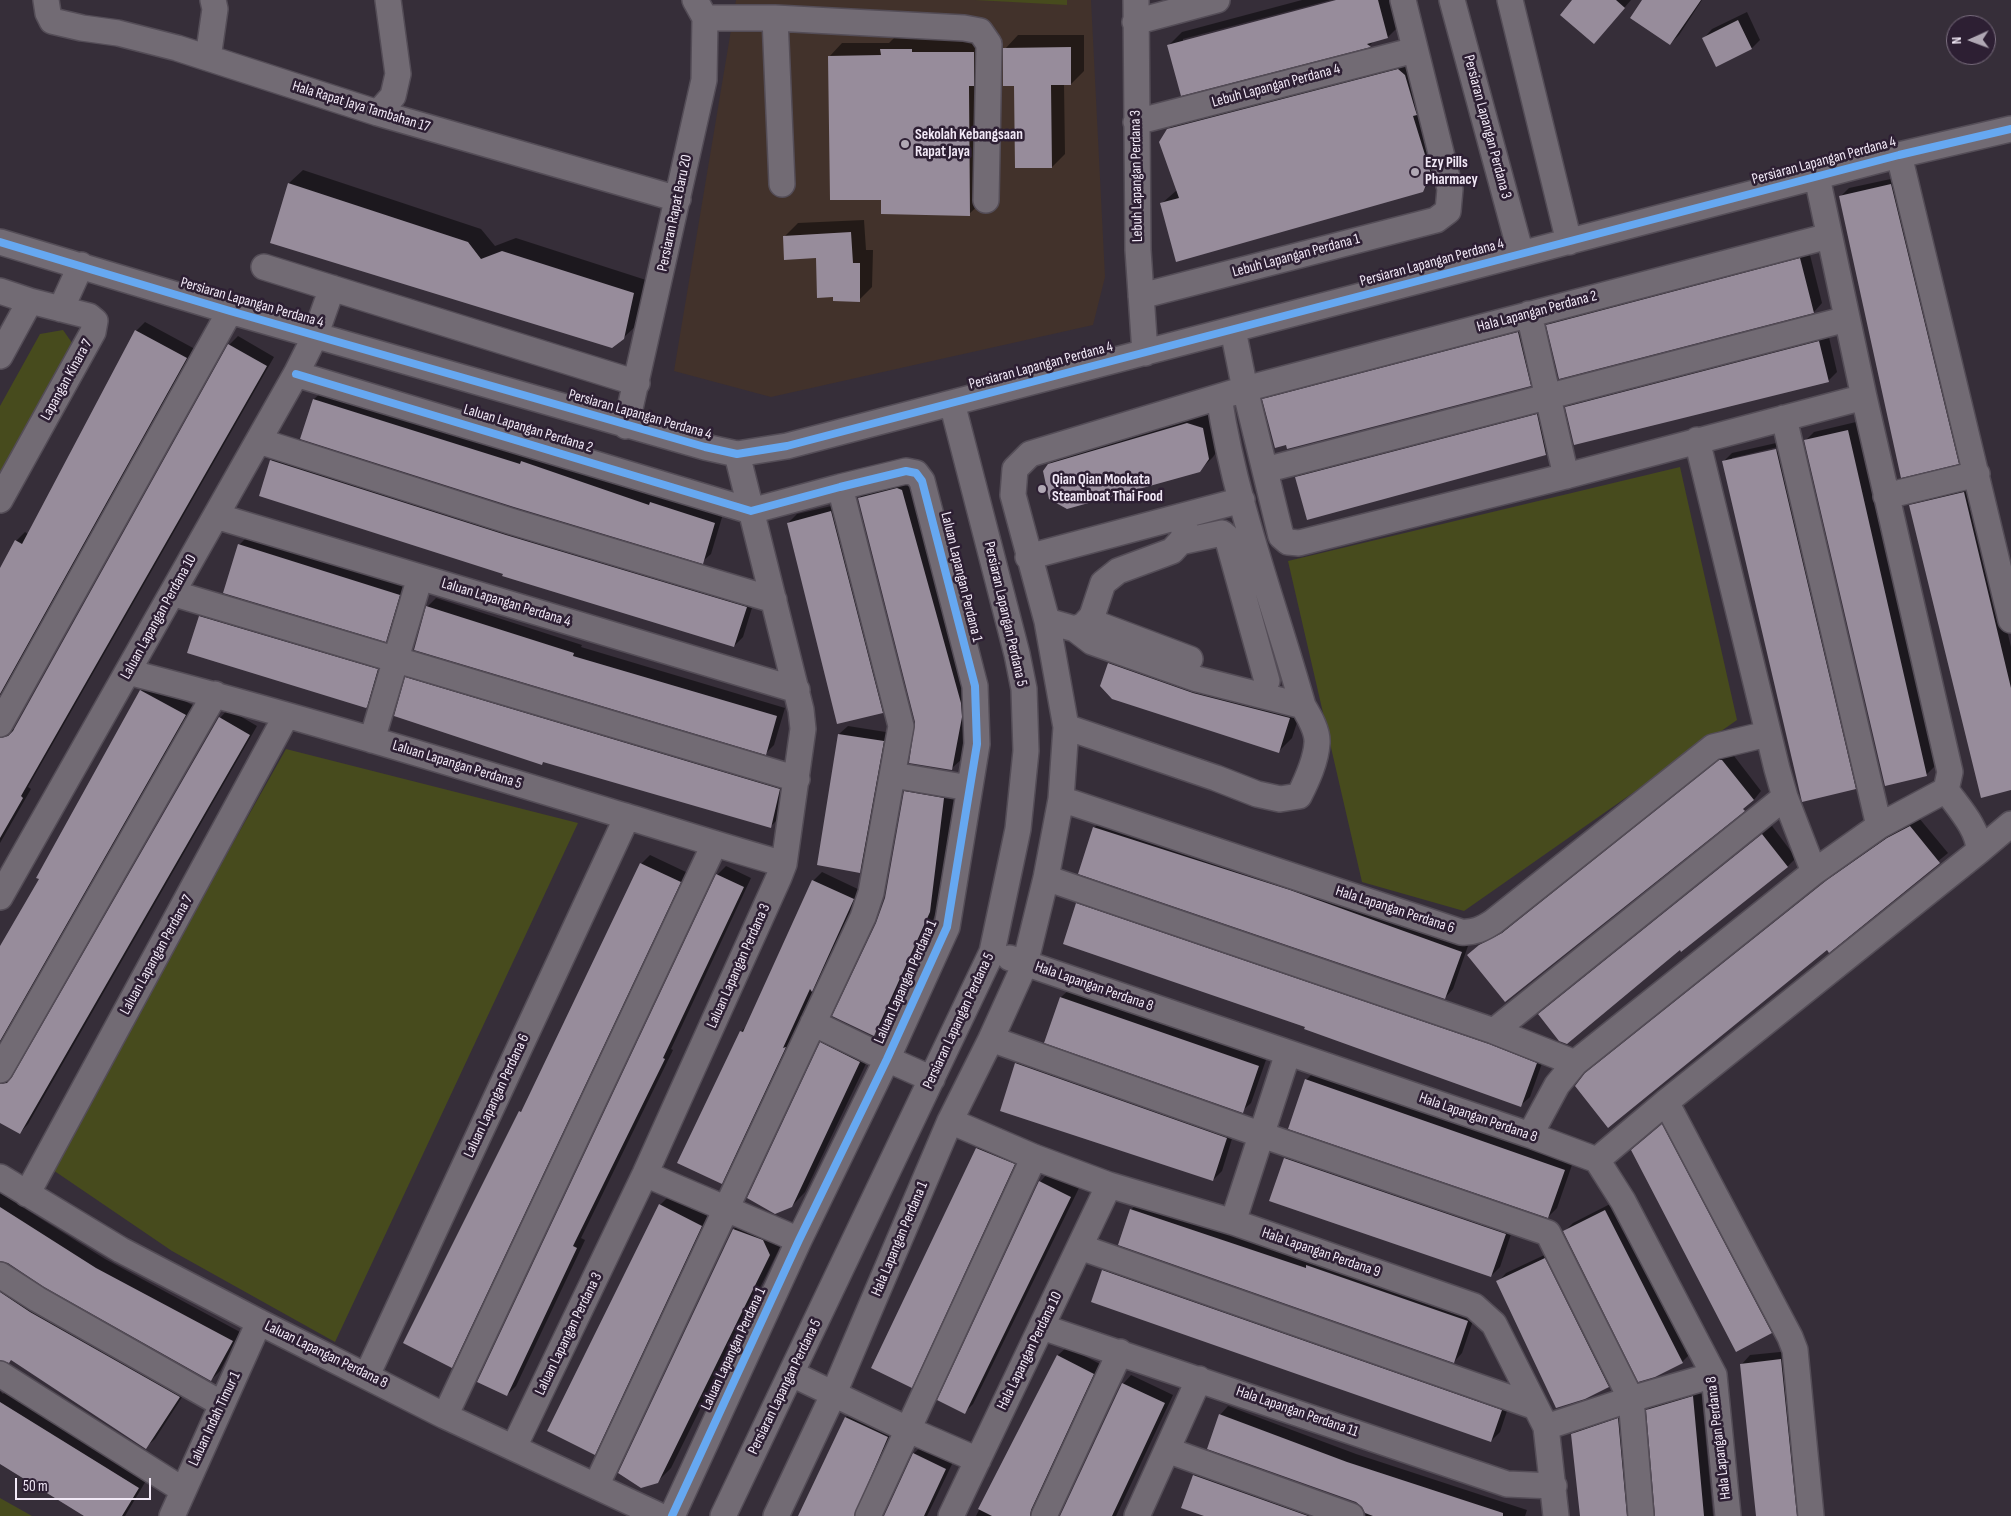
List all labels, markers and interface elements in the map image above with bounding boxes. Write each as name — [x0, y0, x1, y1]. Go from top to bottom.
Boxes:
north arrow — [1946, 15, 1996, 65]
text: N — [1948, 36, 1965, 45]
street label: Persiaran Lapangan Perdana 3 — [1459, 53, 1515, 201]
street label: Lebuh Lapangan Perdana 4 — [1210, 60, 1342, 112]
street label: Hala Rapat Jaya Tambahan 17 — [290, 77, 432, 137]
street label: Lebuh Lapangan Perdana 3 — [1127, 110, 1147, 242]
place label: Sekolah Kebangsaan Rapat Jaya — [915, 126, 1023, 161]
street label: Persiaran Lapangan Perdana 4 — [1750, 133, 1898, 189]
marker: Sekolah Kebangsaan Rapat Jaya — [899, 138, 911, 150]
street label: Persiaran Rapat Baru 20 — [654, 153, 696, 273]
place label: Ezy Pills Pharmacy — [1425, 154, 1478, 189]
marker: Ezy Pills Pharmacy — [1409, 166, 1421, 178]
street label: Lebuh Lapangan Perdana 1 — [1230, 230, 1362, 282]
street label: Persiaran Lapangan Perdana 4 — [1358, 235, 1506, 291]
street label: Persiaran Lapangan Perdana 4 — [178, 274, 326, 332]
street label: Hala Lapangan Perdana 2 — [1475, 287, 1599, 337]
street label: Lapangan Kinara 7 — [37, 336, 97, 424]
street label: Persiaran Lapangan Perdana 4 — [967, 338, 1115, 394]
street label: Persiaran Lapangan Perdana 4 — [566, 386, 714, 444]
street label: Laluan Lapangan Perdana 2 — [461, 401, 595, 457]
place label: Qian Qian Mookata Steamboat Thai Food — [1052, 471, 1163, 506]
marker: Qian Qian Mookata Steamboat Thai Food — [1036, 483, 1048, 495]
street label: Laluan Lapangan Perdana 1 — [936, 510, 986, 644]
street label: Persiaran Lapangan Perdana 5 — [980, 540, 1030, 688]
street label: Laluan Lapangan Perdana 10 — [117, 551, 201, 683]
street label: Laluan Lapangan Perdana 4 — [439, 575, 573, 631]
street label: Laluan Lapangan Perdana 5 — [390, 737, 524, 793]
street label: Hala Lapangan Perdana 6 — [1333, 882, 1457, 938]
street label: Laluan Lapangan Perdana 7 — [117, 892, 197, 1018]
street label: Laluan Lapangan Perdana 3 — [703, 901, 775, 1031]
street label: Laluan Lapangan Perdana 1 — [871, 917, 941, 1047]
street label: Persiaran Lapangan Perdana 5 — [920, 950, 998, 1092]
street label: Hala Lapangan Perdana 8 — [1032, 958, 1156, 1016]
street label: Laluan Lapangan Perdana 6 — [460, 1031, 534, 1161]
street label: Hala Lapangan Perdana 8 — [1416, 1089, 1540, 1147]
street label: Hala Lapangan Perdana 1 — [868, 1179, 932, 1299]
street label: Hala Lapangan Perdana 9 — [1259, 1224, 1383, 1282]
street label: Laluan Lapangan Perdana 3 — [531, 1270, 607, 1398]
street label: Laluan Lapangan Perdana 1 — [698, 1285, 770, 1413]
street label: Hala Lapangan Perdana 10 — [994, 1289, 1066, 1413]
street label: Persiaran Lapangan Perdana 5 — [744, 1316, 826, 1458]
street label: Laluan Lapangan Perdana 8 — [262, 1317, 390, 1393]
street label: Laluan Indah Timur 1 — [185, 1369, 245, 1469]
street label: Hala Lapangan Perdana 8 — [1703, 1375, 1735, 1501]
street label: Hala Lapangan Perdana 11 — [1234, 1383, 1360, 1441]
scale bar — [18, 1468, 154, 1500]
text: 50 m — [23, 1477, 48, 1496]

